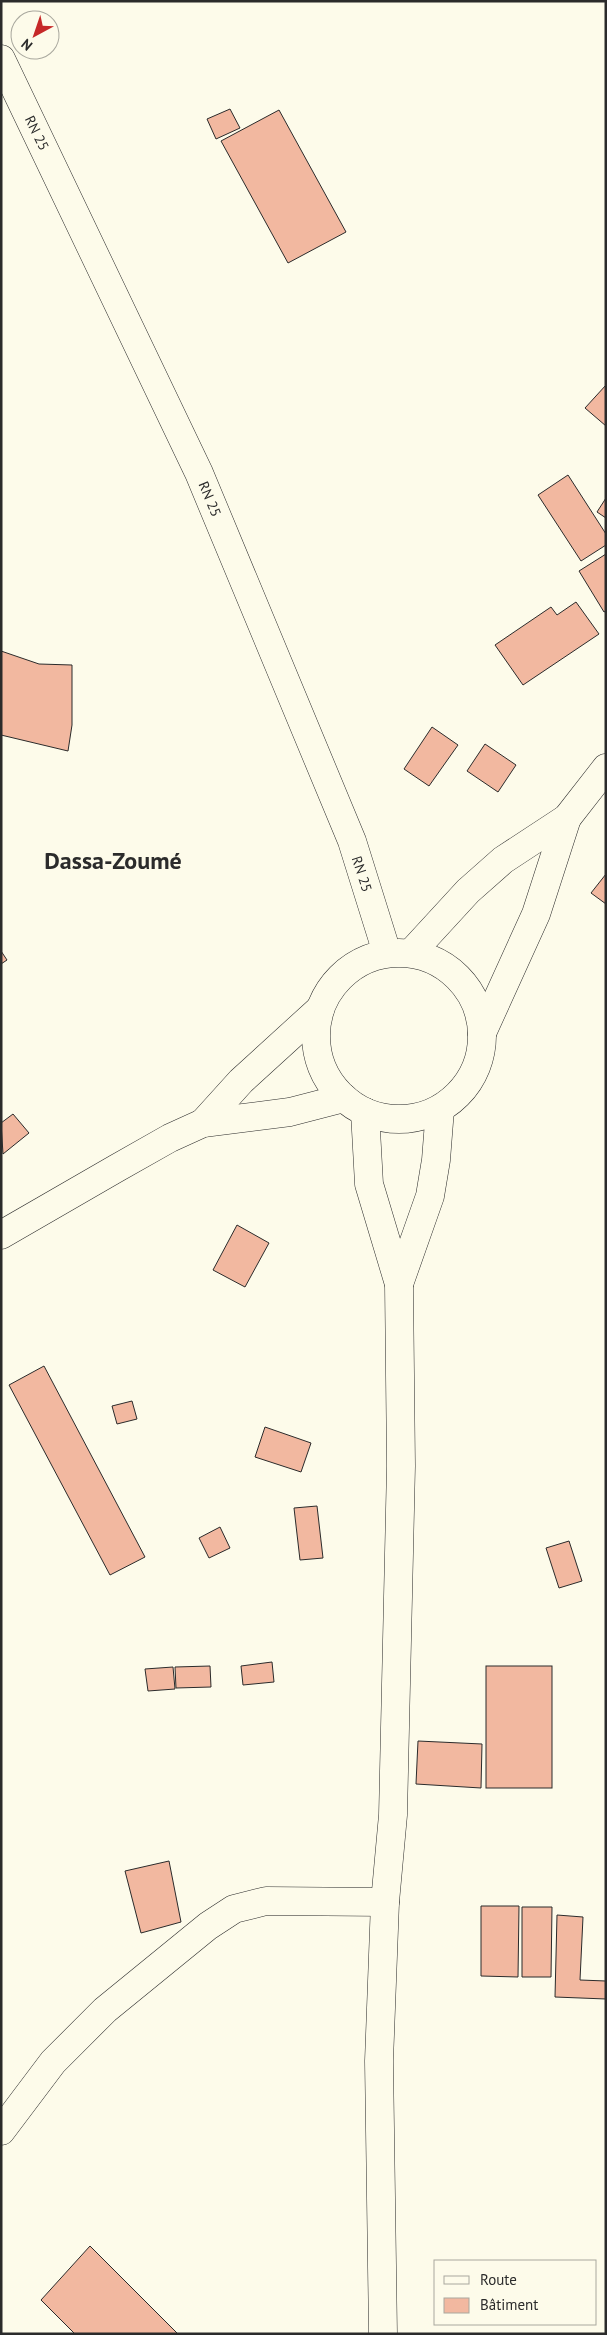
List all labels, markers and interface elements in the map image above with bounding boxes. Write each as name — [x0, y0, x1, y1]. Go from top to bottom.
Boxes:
north arrow — [10, 10, 60, 60]
text: N — [17, 35, 36, 55]
street label: RN 25 — [21, 113, 53, 153]
street label: RN 25 — [195, 479, 225, 519]
district label: Dassa-Zoumé — [44, 845, 182, 876]
street label: RN 25 — [348, 854, 376, 894]
legend — [434, 2260, 597, 2325]
text: Route — [480, 2270, 517, 2289]
text: Bâtiment — [480, 2295, 538, 2314]

